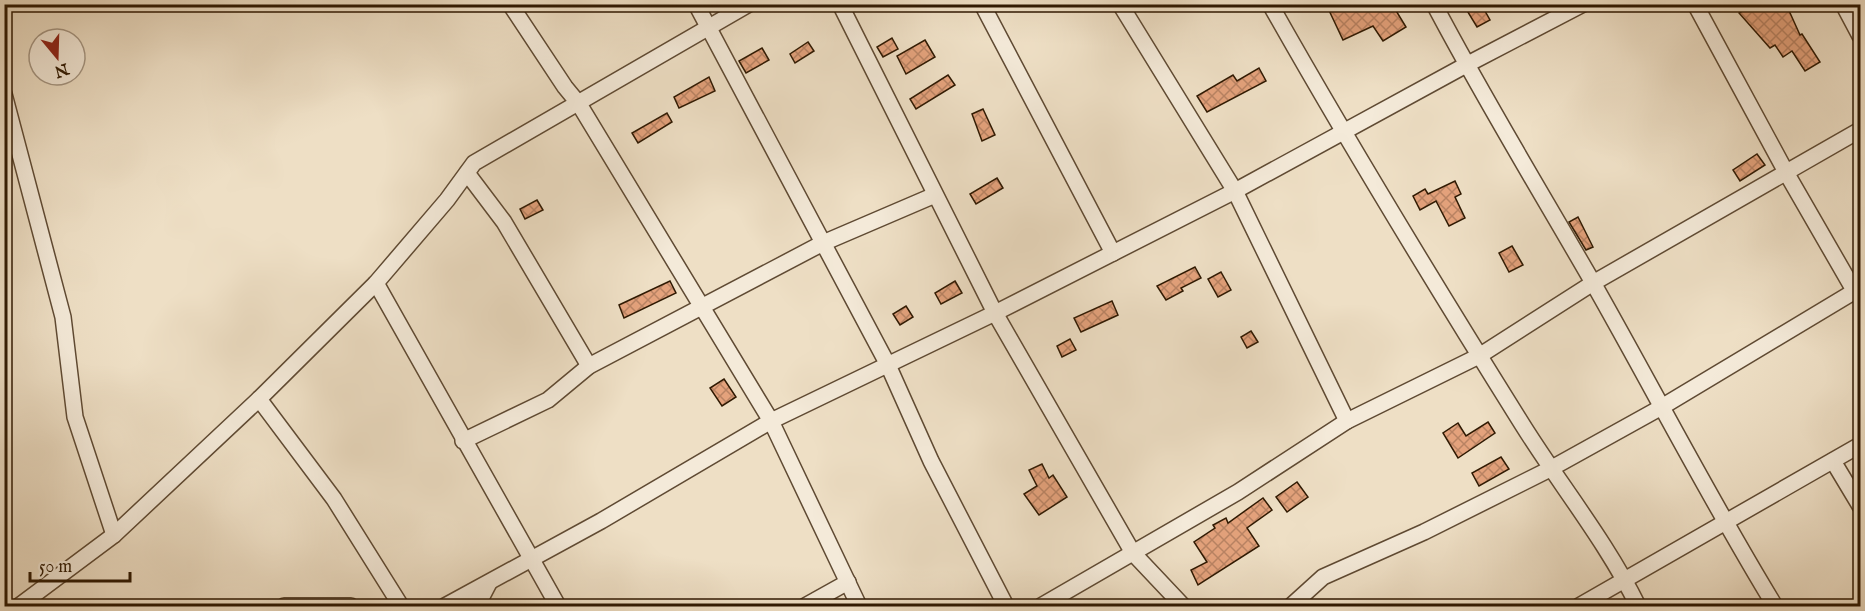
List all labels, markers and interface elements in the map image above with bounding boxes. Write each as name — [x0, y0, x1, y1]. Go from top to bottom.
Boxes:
north arrow — [27, 27, 87, 87]
text: N — [51, 57, 72, 81]
scale bar — [30, 545, 130, 583]
text: 50 m — [39, 556, 72, 579]

